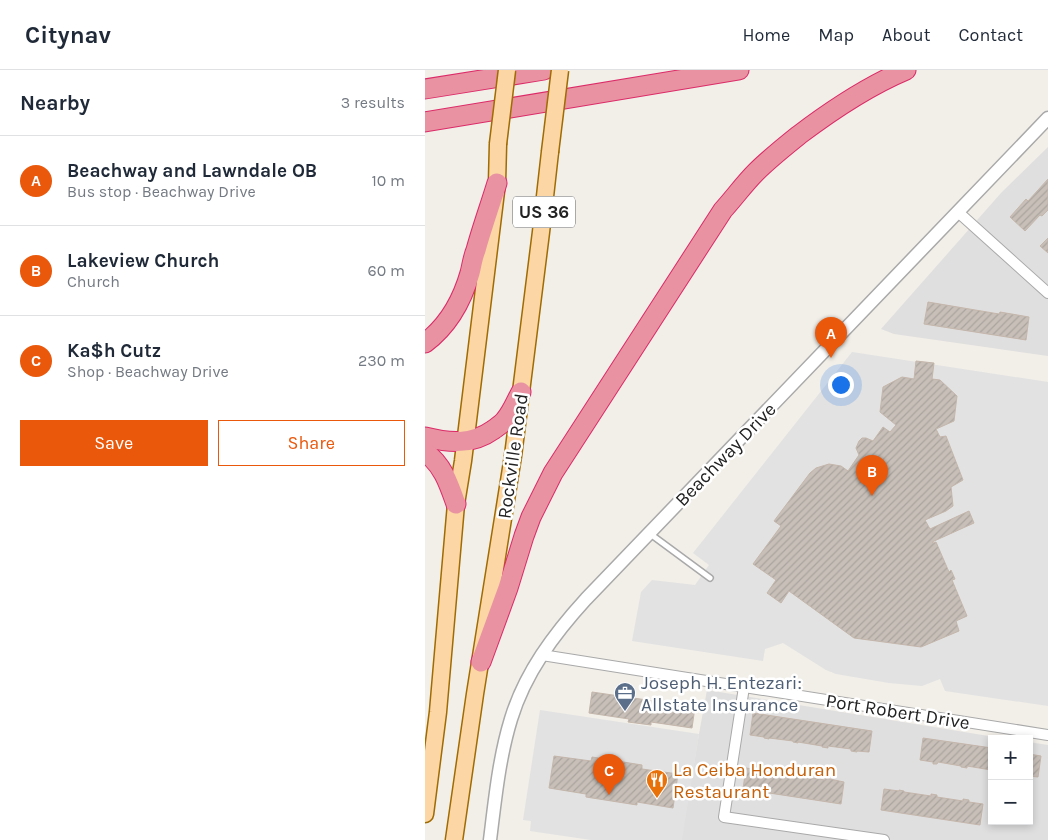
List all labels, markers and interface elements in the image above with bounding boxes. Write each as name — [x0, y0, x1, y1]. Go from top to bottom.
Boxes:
text: Citynav — [25, 21, 111, 49]
text: Home — [742, 24, 790, 46]
text: Map — [818, 24, 854, 46]
text: About — [882, 24, 931, 46]
text: Contact — [959, 24, 1023, 46]
text: Nearby — [20, 91, 90, 115]
text: 3 results — [341, 93, 405, 112]
text: Beachway and Lawndale OB — [67, 160, 317, 182]
text: A — [31, 171, 41, 190]
text: 10 m — [371, 171, 405, 190]
text: Bus stop · Beachway Drive — [67, 182, 256, 201]
road number: US 36 — [513, 196, 575, 228]
text: Lakeview Church — [67, 250, 219, 272]
text: B — [31, 261, 41, 280]
text: 60 m — [368, 261, 405, 280]
text: Church — [67, 272, 120, 291]
pin: A — [815, 317, 847, 358]
text: Ka$h Cutz — [67, 340, 161, 362]
text: C — [31, 351, 41, 370]
text: 230 m — [358, 351, 405, 370]
text: Shop · Beachway Drive — [67, 362, 229, 381]
your location — [828, 372, 854, 398]
street label: Rockville Road — [493, 392, 533, 520]
street label: Beachway Drive — [671, 398, 781, 511]
button: Save — [20, 420, 208, 466]
button: Share — [218, 420, 405, 466]
pin: B — [856, 455, 888, 496]
place label: Joseph H. Entezari: Allstate Insurance — [641, 672, 802, 716]
office icon: Joseph H. Entezari: Allstate Insurance — [613, 681, 637, 712]
street label: Port Robert Drive — [824, 690, 971, 734]
map controls — [988, 735, 1033, 825]
button: + — [988, 735, 1033, 780]
pin: C — [593, 754, 625, 795]
place label: La Ceiba Honduran Restaurant — [673, 759, 836, 803]
restaurant icon: La Ceiba Honduran Restaurant — [645, 768, 669, 799]
button: − — [988, 780, 1033, 825]

